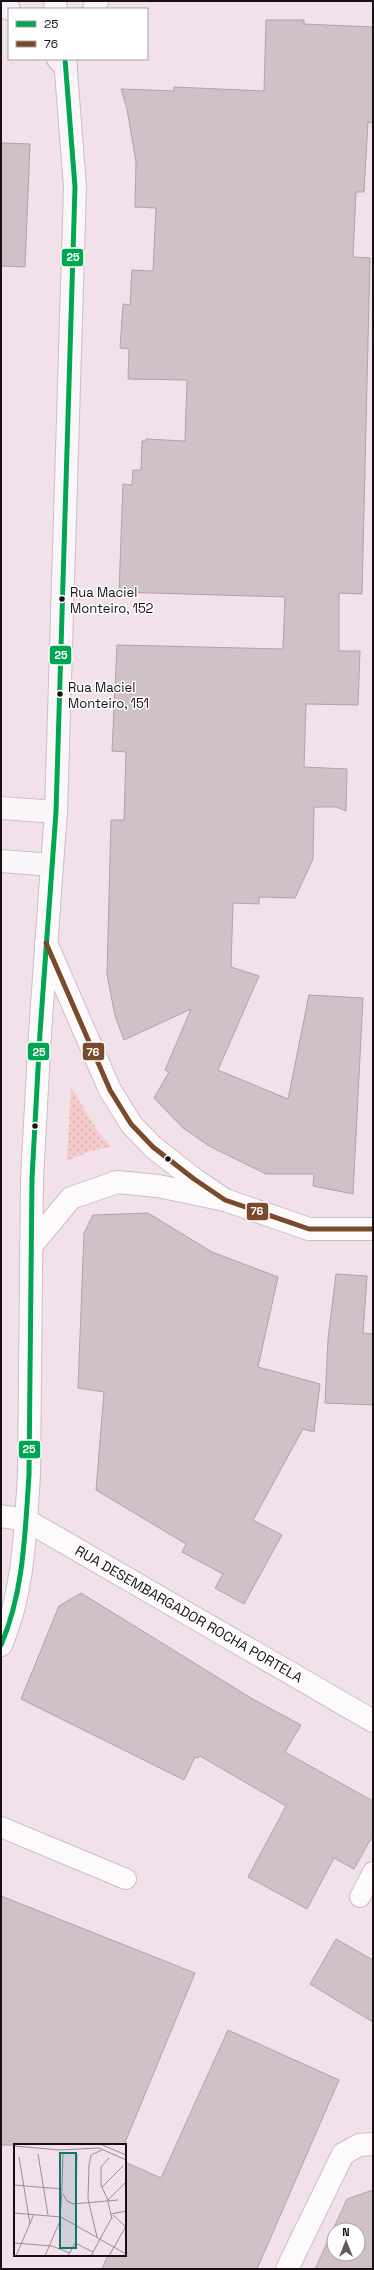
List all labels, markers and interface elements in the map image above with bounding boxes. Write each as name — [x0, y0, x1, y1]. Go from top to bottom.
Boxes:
legend — [8, 8, 148, 60]
text: 25 — [44, 16, 58, 32]
text: 76 — [44, 36, 58, 52]
line badge: 25 — [61, 248, 84, 267]
text: 25 — [66, 250, 80, 264]
place label: Rua Maciel Monteiro, 152 — [70, 584, 154, 617]
marker: Rua Maciel Monteiro, 152 — [57, 594, 67, 604]
line badge: 25 — [49, 645, 72, 665]
text: 25 — [54, 648, 68, 662]
place label: Rua Maciel Monteiro, 151 — [68, 679, 149, 712]
marker: Rua Maciel Monteiro, 151 — [55, 689, 65, 699]
line badge: 25 — [27, 1042, 50, 1061]
line badge: 76 — [82, 1042, 105, 1061]
text: 25 — [32, 1045, 46, 1059]
text: 76 — [87, 1045, 100, 1059]
unlabelled marker — [30, 1121, 40, 1131]
unlabelled marker — [163, 1154, 173, 1164]
line badge: 76 — [246, 1202, 269, 1221]
text: 76 — [251, 1204, 264, 1218]
line badge: 25 — [18, 1440, 41, 1459]
text: 25 — [22, 1442, 36, 1456]
street label: RUA DESEMBARGADOR ROCHA PORTELA — [72, 1541, 306, 1687]
inset map — [14, 2144, 126, 2256]
north arrow — [326, 2222, 366, 2262]
text: N — [342, 2225, 350, 2239]

